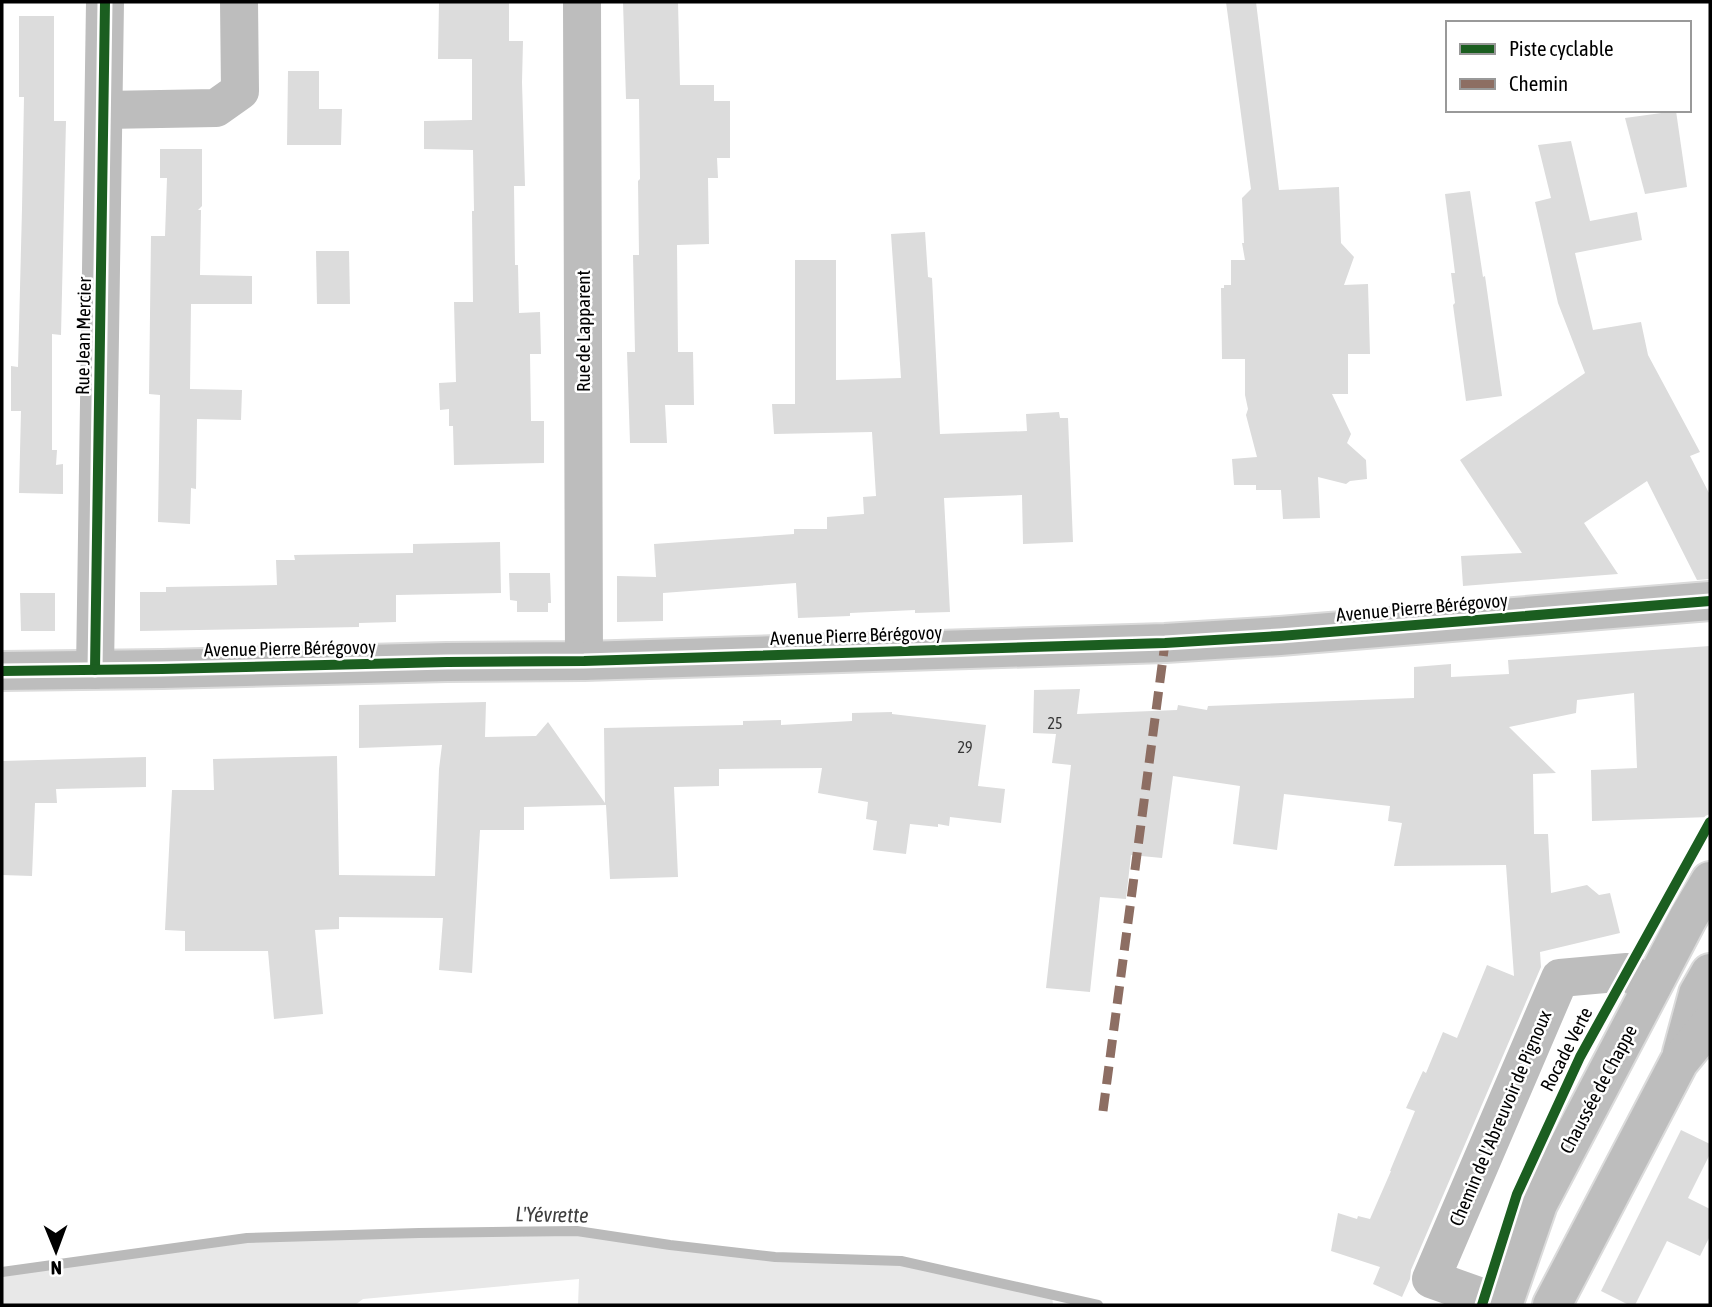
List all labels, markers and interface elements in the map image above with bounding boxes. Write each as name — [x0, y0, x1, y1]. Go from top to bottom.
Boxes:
legend — [1446, 21, 1691, 112]
text: Piste cyclable — [1509, 36, 1614, 60]
text: Chemin — [1509, 71, 1568, 95]
street label: Rue de Lapparent — [572, 270, 594, 392]
street label: Rue Jean Mercier — [71, 276, 95, 395]
street label: Avenue Pierre Bérégovoy — [1335, 589, 1509, 625]
street label: Avenue Pierre Bérégovoy — [770, 621, 943, 649]
street label: Avenue Pierre Bérégovoy — [204, 635, 376, 661]
house number: 25 — [1047, 714, 1063, 732]
house number: 29 — [957, 738, 973, 756]
street label: Rocade Verte — [1535, 1003, 1597, 1095]
street label: Chemin de l'Abreuvoir de Pignoux — [1445, 1007, 1556, 1229]
street label: Chaussée de Chappe — [1555, 1021, 1641, 1157]
water label: L'Yévrette — [515, 1201, 589, 1227]
north arrow — [21, 1216, 91, 1286]
text: N — [50, 1257, 62, 1279]

